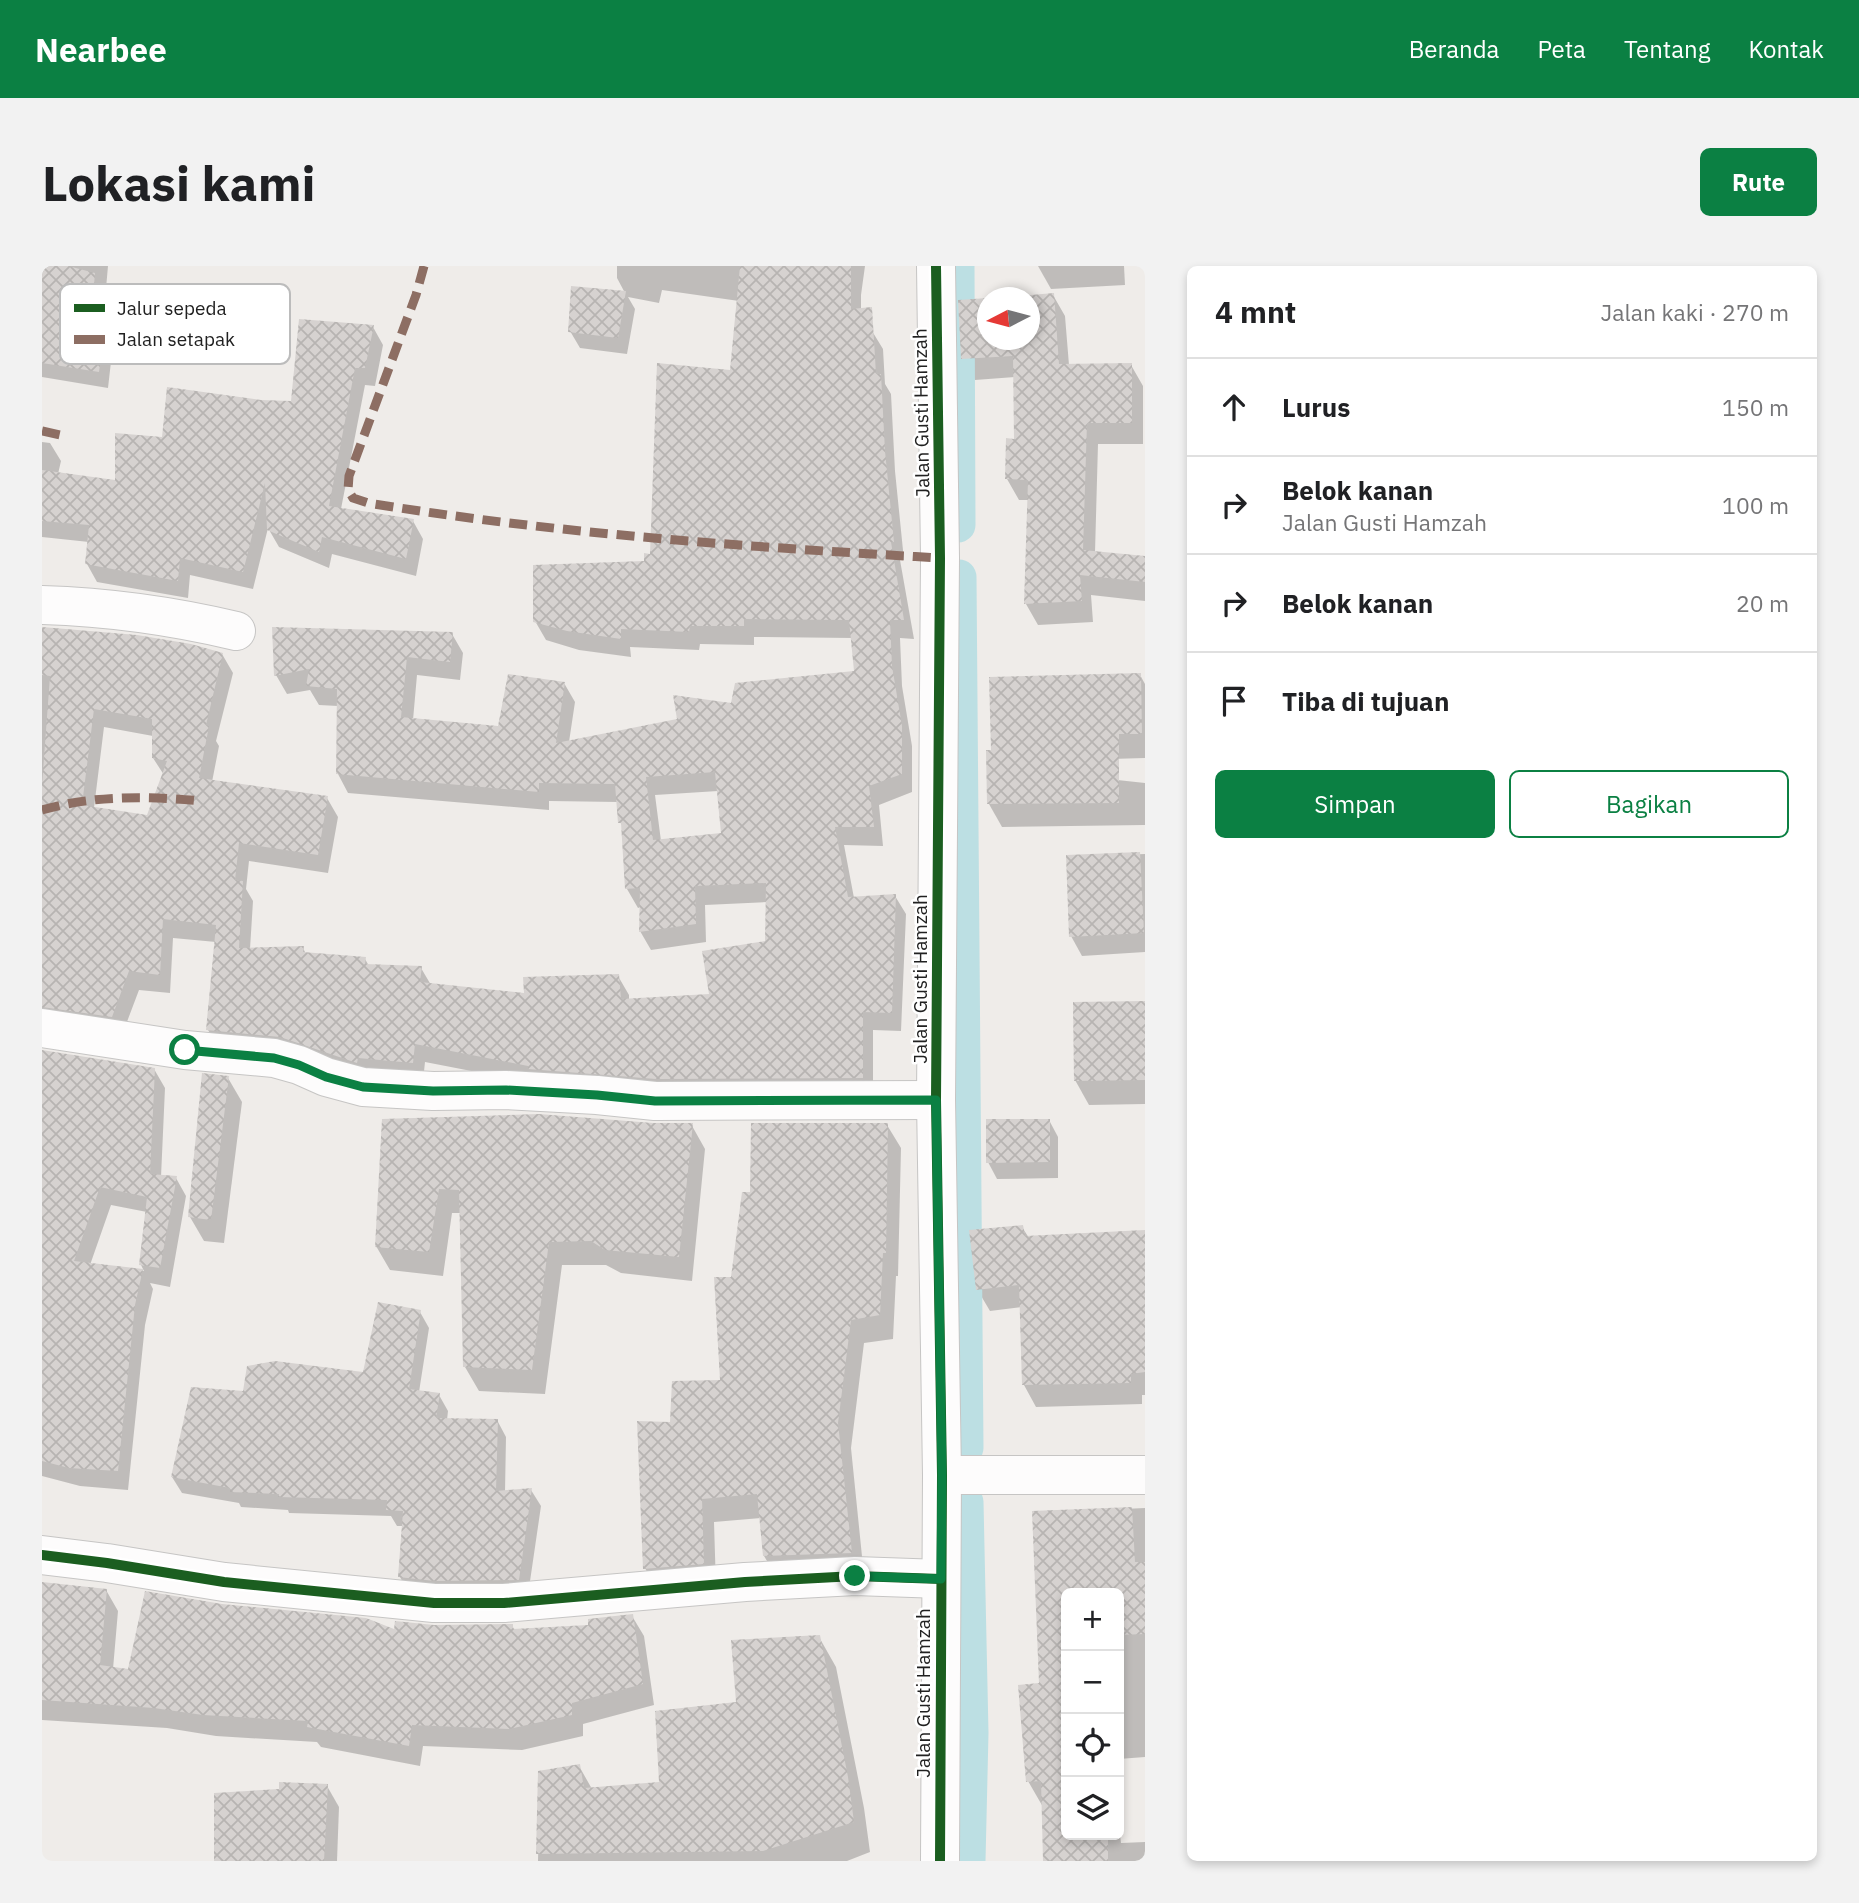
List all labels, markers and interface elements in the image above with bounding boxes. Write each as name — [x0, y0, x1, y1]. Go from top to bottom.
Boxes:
text: Nearbee — [35, 28, 167, 71]
text: Beranda — [1409, 33, 1499, 65]
text: Peta — [1537, 33, 1586, 65]
text: Tentang — [1624, 33, 1710, 65]
text: Kontak — [1748, 33, 1824, 65]
button: Rute — [1700, 148, 1817, 216]
text: Lokasi kami — [42, 151, 316, 214]
legend — [60, 284, 290, 364]
north arrow — [977, 287, 1040, 350]
text: 4 mnt — [1215, 292, 1296, 331]
text: Jalur sepeda — [117, 296, 227, 320]
text: Jalan kaki · 270 m — [1601, 297, 1789, 327]
text: Jalan setapak — [117, 327, 235, 351]
street label: Jalan Gusti Hamzah — [908, 328, 934, 498]
icon: ahead — [1215, 388, 1253, 426]
text: Lurus — [1282, 390, 1350, 424]
text: 150 m — [1722, 392, 1789, 422]
text: Belok kanan — [1282, 473, 1433, 507]
icon: right — [1215, 486, 1253, 524]
text: 100 m — [1722, 490, 1789, 520]
text: Jalan Gusti Hamzah — [1282, 507, 1487, 537]
icon: right — [1215, 584, 1253, 622]
text: Belok kanan — [1282, 586, 1433, 620]
text: 20 m — [1736, 588, 1789, 618]
icon: arrive — [1215, 682, 1253, 720]
text: Tiba di tujuan — [1282, 684, 1449, 718]
button: Simpan — [1215, 770, 1495, 838]
button: Bagikan — [1509, 770, 1789, 838]
street label: Jalan Gusti Hamzah — [908, 894, 932, 1064]
route start — [169, 1034, 200, 1065]
route end — [839, 1560, 870, 1591]
map controls — [1061, 1588, 1124, 1840]
button: + — [1061, 1588, 1124, 1651]
street label: Jalan Gusti Hamzah — [911, 1608, 935, 1778]
button: − — [1061, 1651, 1124, 1714]
button: locate — [1061, 1714, 1124, 1777]
button: layers — [1061, 1777, 1124, 1840]

